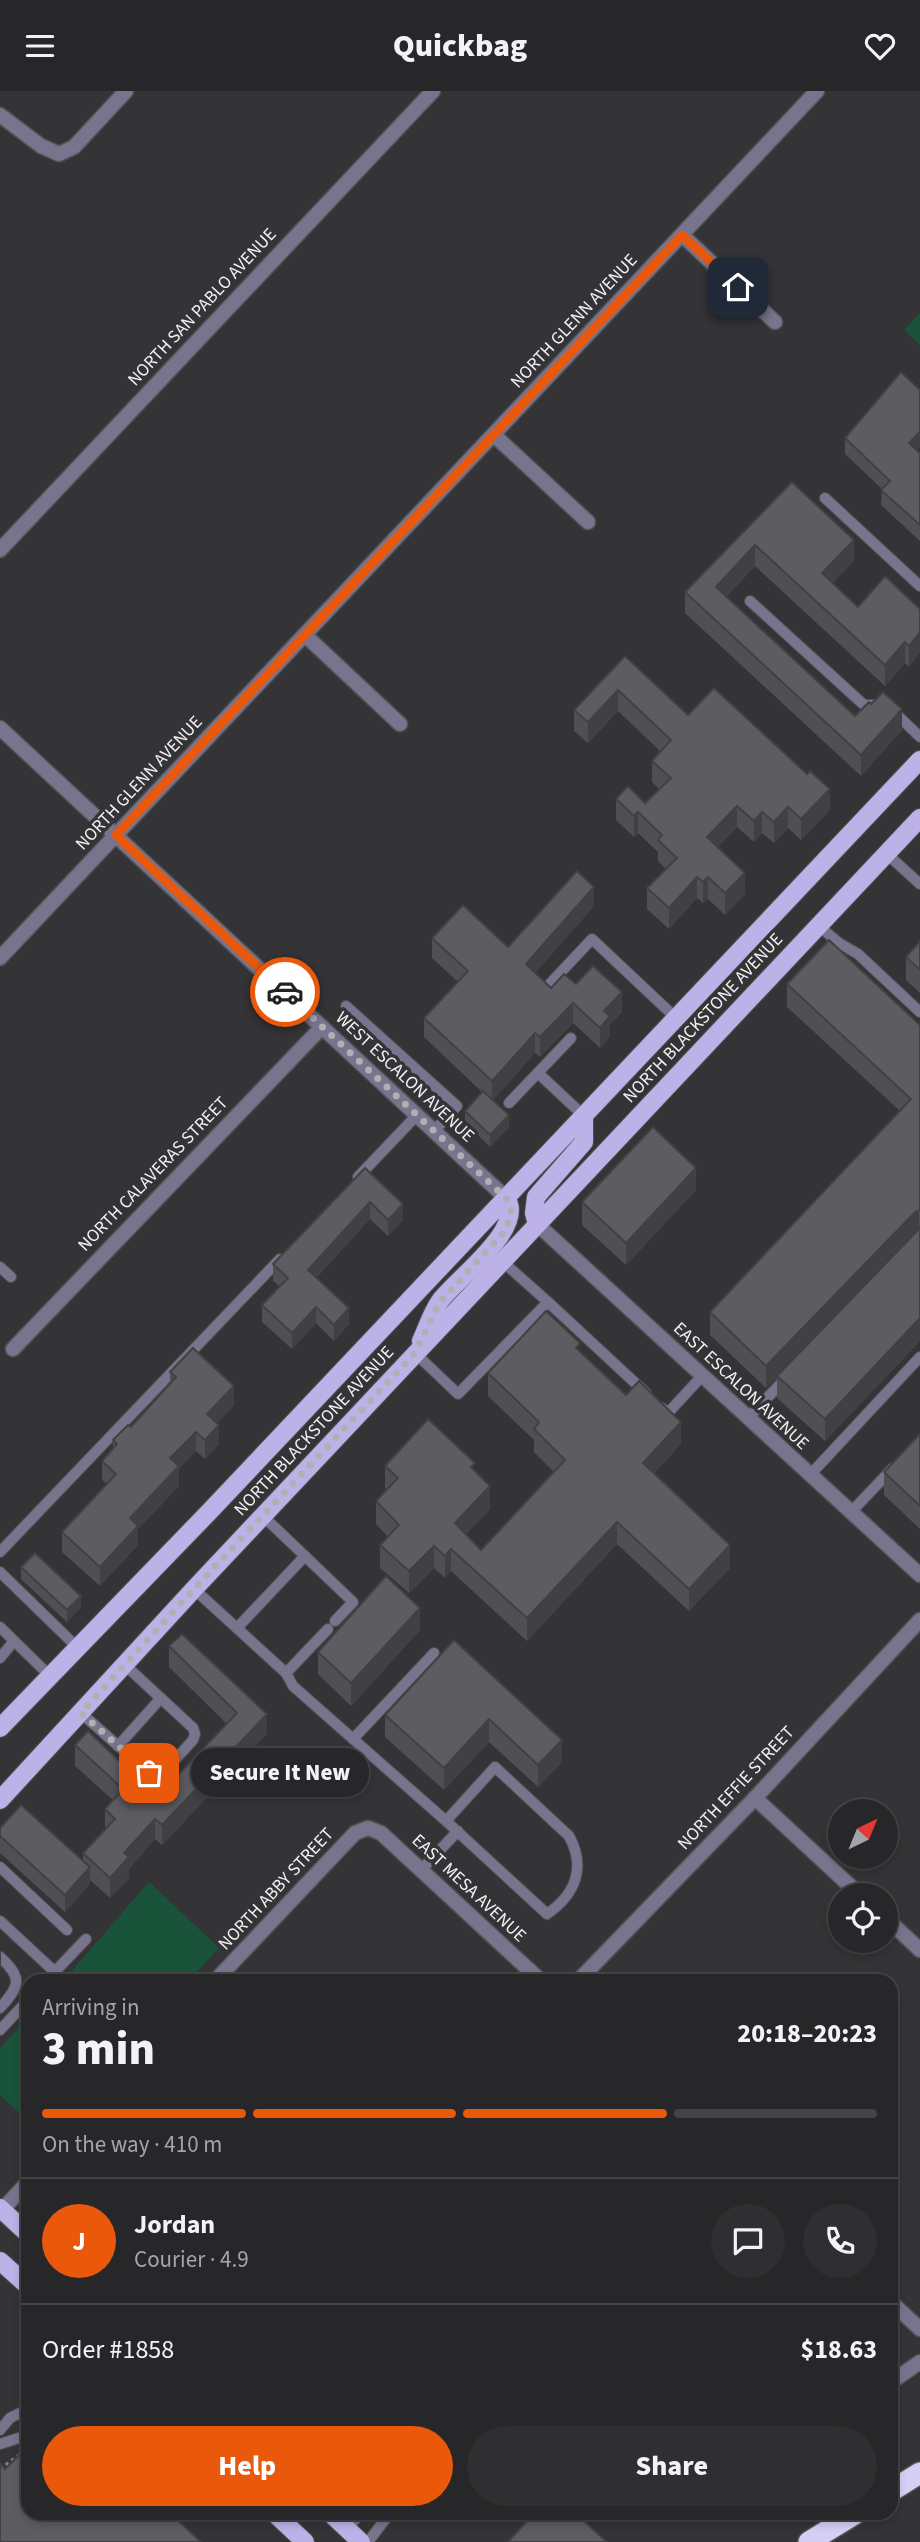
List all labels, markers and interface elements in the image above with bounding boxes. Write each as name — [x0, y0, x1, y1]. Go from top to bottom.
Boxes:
text: Quickbag — [393, 23, 527, 69]
icon: menu — [21, 27, 59, 65]
icon: heart — [861, 27, 899, 65]
street label: NORTH SAN PABLO AVENUE — [122, 222, 282, 392]
street label: NORTH GLENN AVENUE — [505, 248, 643, 394]
pin — [708, 257, 768, 317]
icon: home — [719, 268, 757, 306]
street label: NORTH GLENN AVENUE — [70, 710, 208, 856]
street label: NORTH BLACKSTONE AVENUE — [617, 927, 789, 1109]
courier — [250, 957, 320, 1027]
icon: car — [266, 973, 304, 1011]
street label: WEST ESCALON AVENUE — [330, 1006, 480, 1148]
street label: NORTH CALAVERAS STREET — [72, 1091, 234, 1257]
street label: EAST ESCALON AVENUE — [668, 1316, 814, 1456]
street label: NORTH BLACKSTONE AVENUE — [228, 1340, 400, 1522]
street label: NORTH EFFIE STREET — [672, 1720, 800, 1856]
pin — [119, 1743, 179, 1803]
callout: Secure It New — [191, 1749, 370, 1797]
icon: bag — [130, 1754, 168, 1792]
text: Secure It New — [210, 1756, 350, 1789]
north arrow — [828, 1799, 898, 1869]
map controls — [828, 1799, 898, 1953]
street label: NORTH ABBY STREET — [213, 1822, 340, 1956]
street label: EAST MESA AVENUE — [406, 1828, 532, 1948]
button: locate — [828, 1883, 898, 1953]
text: Arriving in — [42, 1991, 140, 2024]
text: 20:18–20:23 — [737, 2015, 877, 2052]
text: 3 min — [42, 2017, 155, 2082]
text: On the way · 410 m — [42, 2128, 222, 2161]
button: chat — [711, 2204, 785, 2278]
button: phone — [803, 2204, 877, 2278]
text: Jordan — [134, 2206, 215, 2243]
text: J — [72, 2223, 86, 2260]
text: Courier · 4.9 — [134, 2243, 249, 2276]
text: Order #1858 — [42, 2331, 174, 2368]
text: $18.63 — [801, 2331, 877, 2368]
button: Help — [42, 2426, 453, 2506]
button: Share — [467, 2426, 877, 2506]

